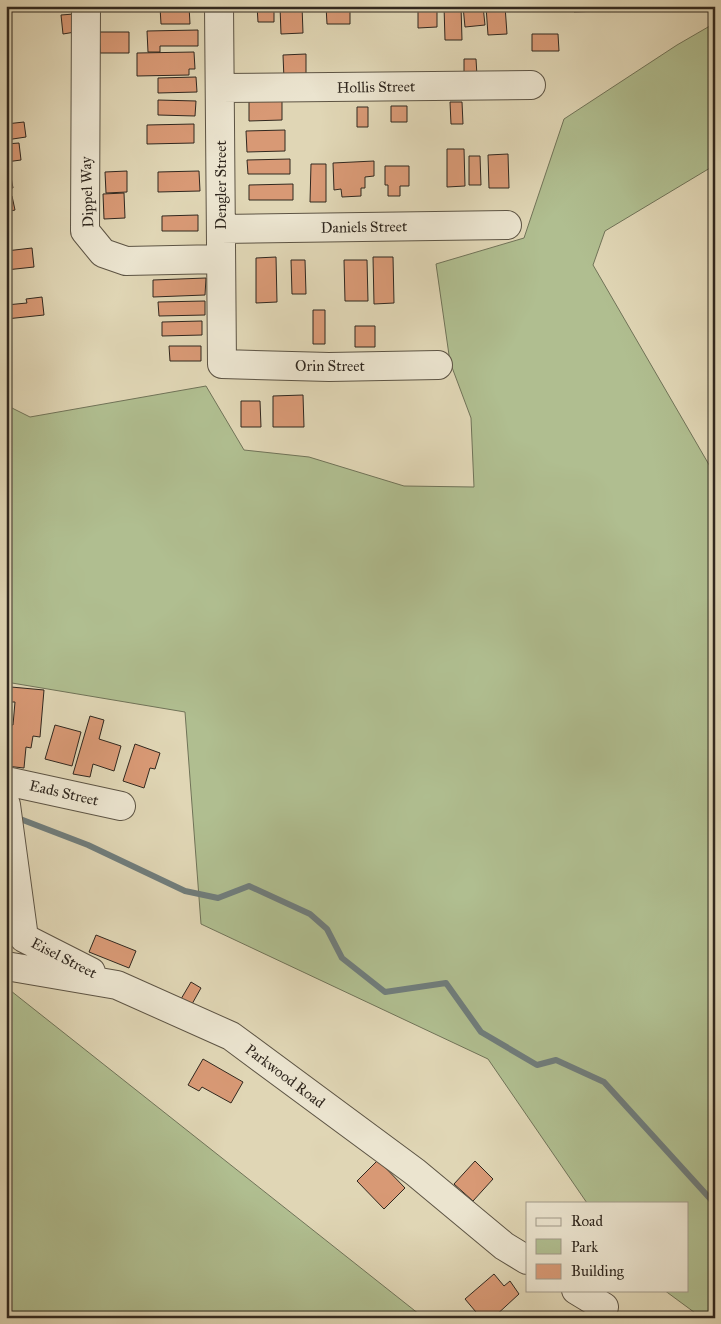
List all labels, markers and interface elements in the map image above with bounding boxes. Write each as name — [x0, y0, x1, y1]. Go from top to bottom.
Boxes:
street label: Hollis Street — [337, 77, 416, 97]
street label: Dengler Street — [212, 140, 230, 230]
street label: Dippel Way — [77, 155, 97, 228]
street label: Daniels Street — [321, 217, 408, 237]
street label: Orin Street — [295, 357, 366, 375]
street label: Eads Street — [28, 776, 101, 810]
street label: Eisel Street — [28, 934, 100, 982]
street label: Parkwood Road — [242, 1040, 329, 1112]
legend — [526, 1202, 688, 1292]
text: Road — [571, 1212, 603, 1230]
text: Park — [571, 1238, 598, 1256]
text: Building — [571, 1262, 625, 1280]

